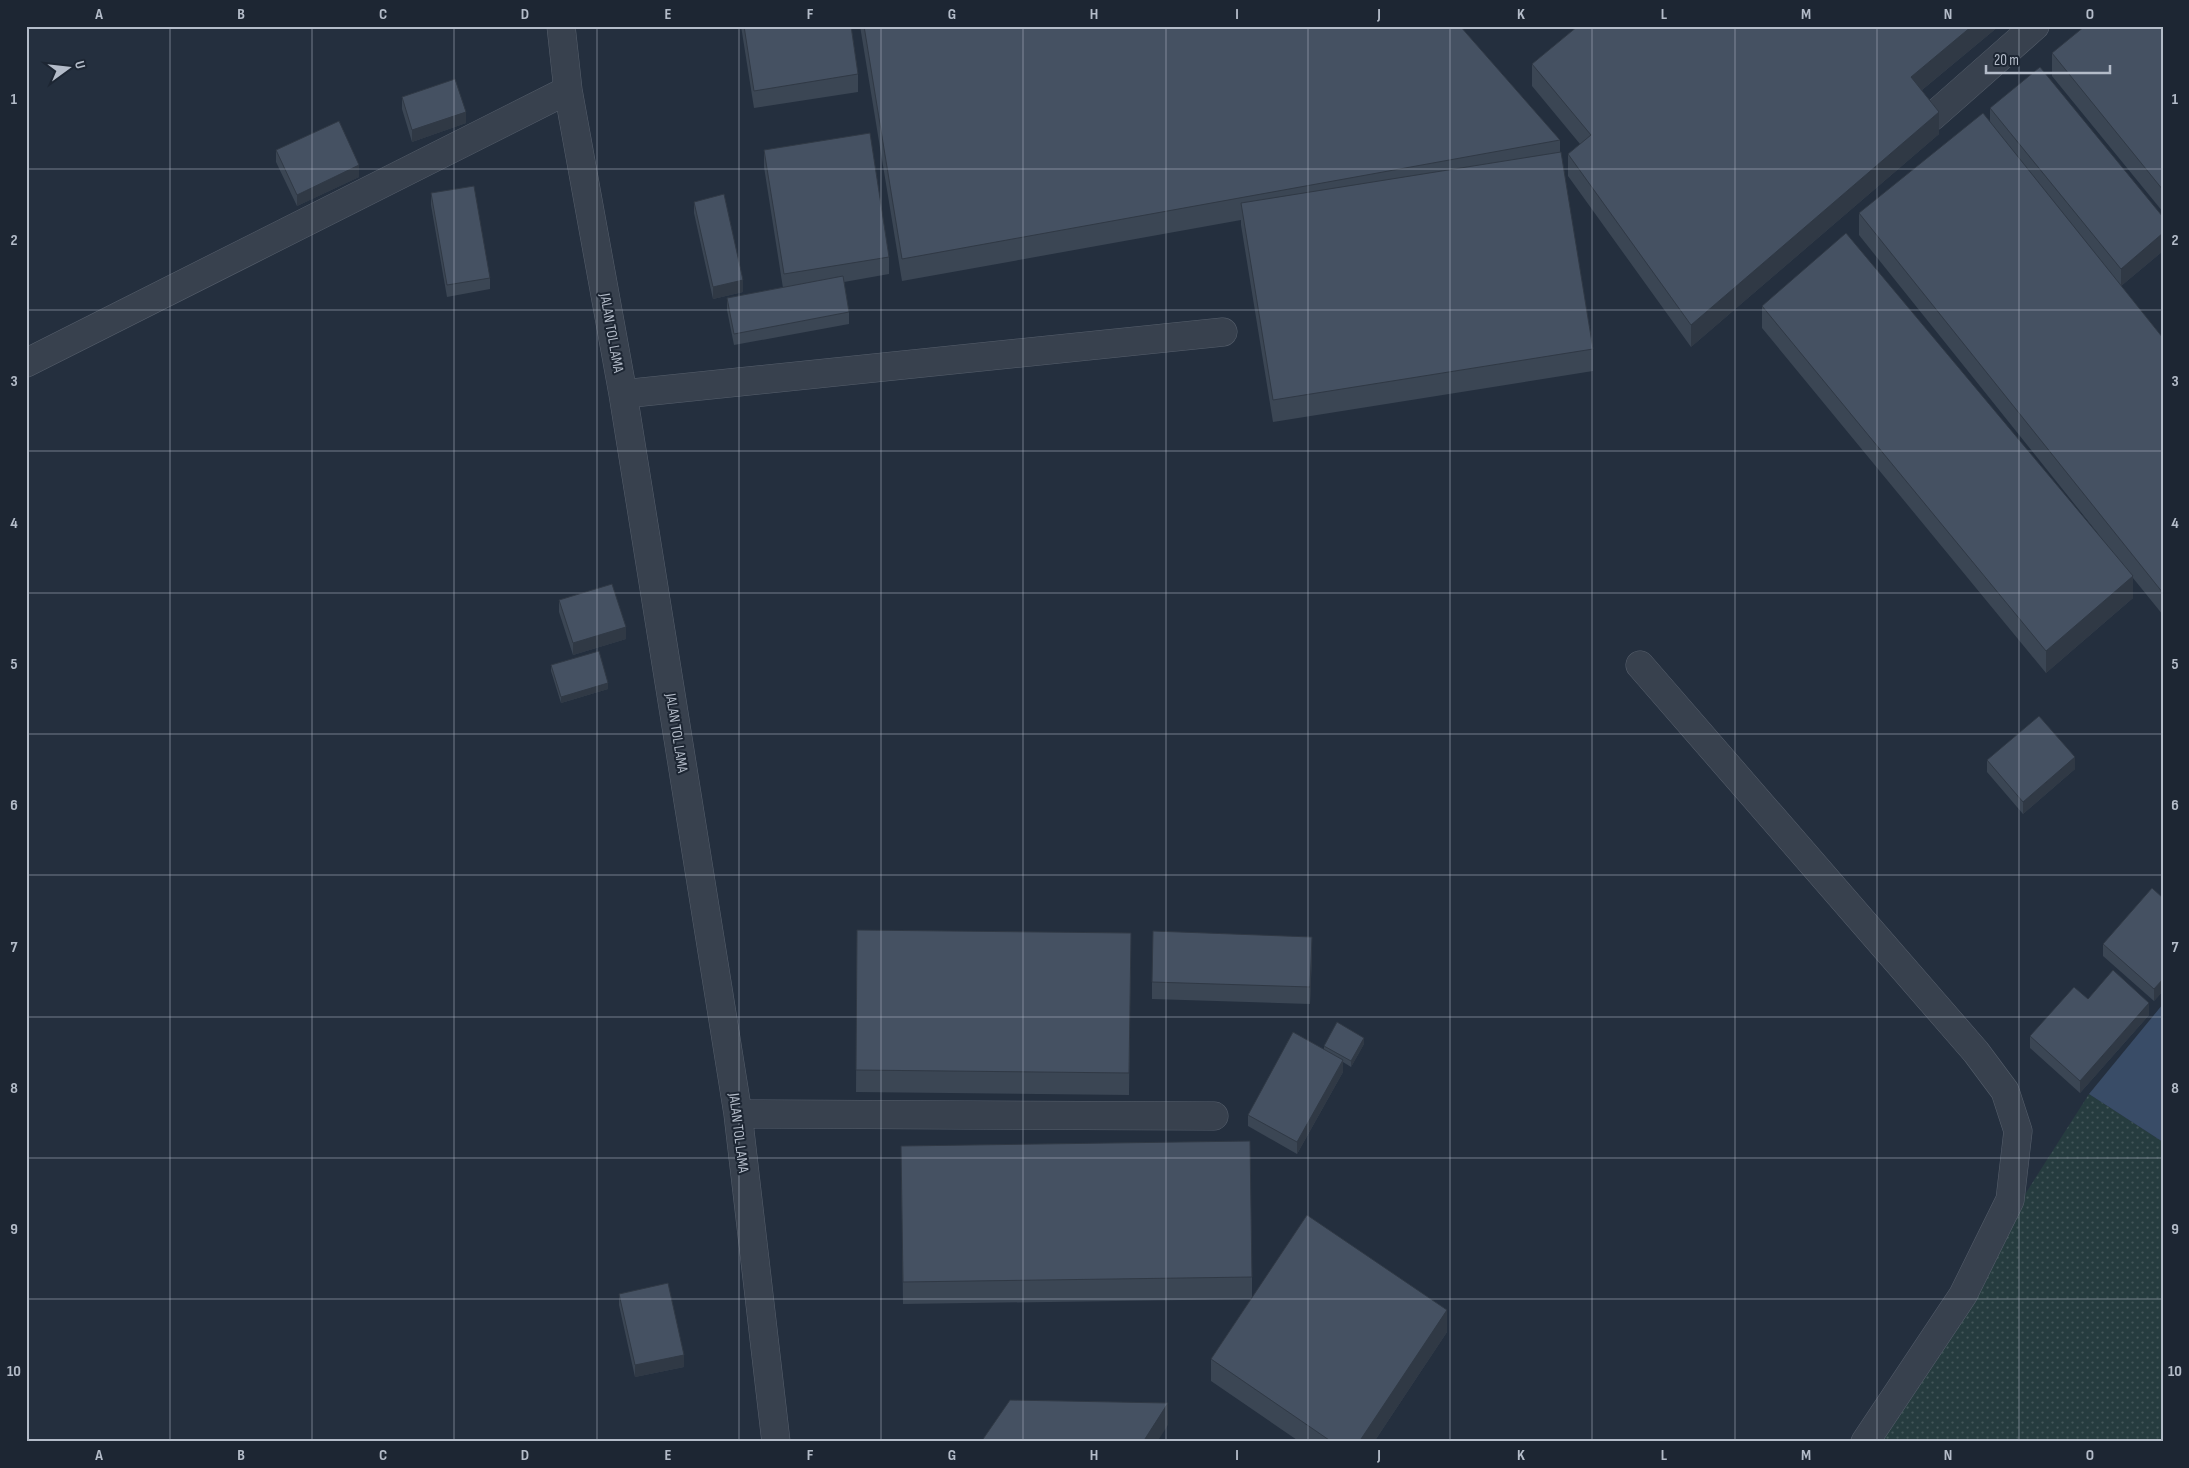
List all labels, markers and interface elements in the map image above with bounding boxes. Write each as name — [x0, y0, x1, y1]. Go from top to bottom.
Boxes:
text: A — [94, 5, 103, 24]
text: B — [237, 5, 245, 24]
text: C — [379, 5, 387, 24]
text: D — [521, 5, 529, 24]
text: E — [665, 5, 672, 24]
text: F — [807, 5, 814, 24]
text: G — [948, 5, 956, 24]
text: H — [1090, 5, 1098, 24]
text: I — [1235, 5, 1239, 24]
text: J — [1376, 5, 1381, 24]
text: K — [1517, 5, 1525, 24]
text: L — [1661, 5, 1668, 24]
text: M — [1801, 5, 1811, 24]
text: N — [1944, 5, 1952, 24]
text: O — [2086, 5, 2094, 24]
north arrow — [42, 42, 92, 92]
scale bar — [1986, 42, 2110, 74]
text: 20 m — [1994, 51, 2019, 70]
text: U — [71, 59, 89, 70]
text: 1 — [11, 90, 18, 109]
text: 1 — [2172, 90, 2179, 109]
text: 2 — [10, 231, 18, 250]
text: 2 — [2171, 231, 2179, 250]
street label: JALAN TOL LAMA — [595, 291, 628, 375]
text: 3 — [10, 372, 18, 391]
text: 3 — [2171, 372, 2179, 391]
text: 4 — [10, 514, 18, 533]
text: 4 — [2171, 514, 2179, 533]
text: 5 — [10, 655, 18, 674]
text: 5 — [2171, 655, 2179, 674]
street label: JALAN TOL LAMA — [661, 691, 692, 775]
text: 6 — [10, 796, 18, 815]
text: 6 — [2171, 796, 2179, 815]
text: 7 — [11, 938, 18, 957]
text: 7 — [2172, 938, 2179, 957]
text: 8 — [10, 1079, 18, 1098]
text: 8 — [2171, 1079, 2179, 1098]
street label: JALAN TOL LAMA — [724, 1091, 753, 1175]
text: 9 — [10, 1220, 18, 1239]
text: 9 — [2171, 1220, 2179, 1239]
text: 10 — [7, 1362, 21, 1381]
text: 10 — [2168, 1362, 2182, 1381]
text: A — [94, 1446, 103, 1465]
text: B — [237, 1446, 245, 1465]
text: C — [379, 1446, 387, 1465]
text: D — [521, 1446, 529, 1465]
text: E — [665, 1446, 672, 1465]
text: F — [807, 1446, 814, 1465]
text: G — [948, 1446, 956, 1465]
text: H — [1090, 1446, 1098, 1465]
text: I — [1235, 1446, 1239, 1465]
text: J — [1376, 1446, 1381, 1465]
text: K — [1517, 1446, 1525, 1465]
text: L — [1661, 1446, 1668, 1465]
text: M — [1801, 1446, 1811, 1465]
text: N — [1944, 1446, 1952, 1465]
text: O — [2086, 1446, 2094, 1465]

